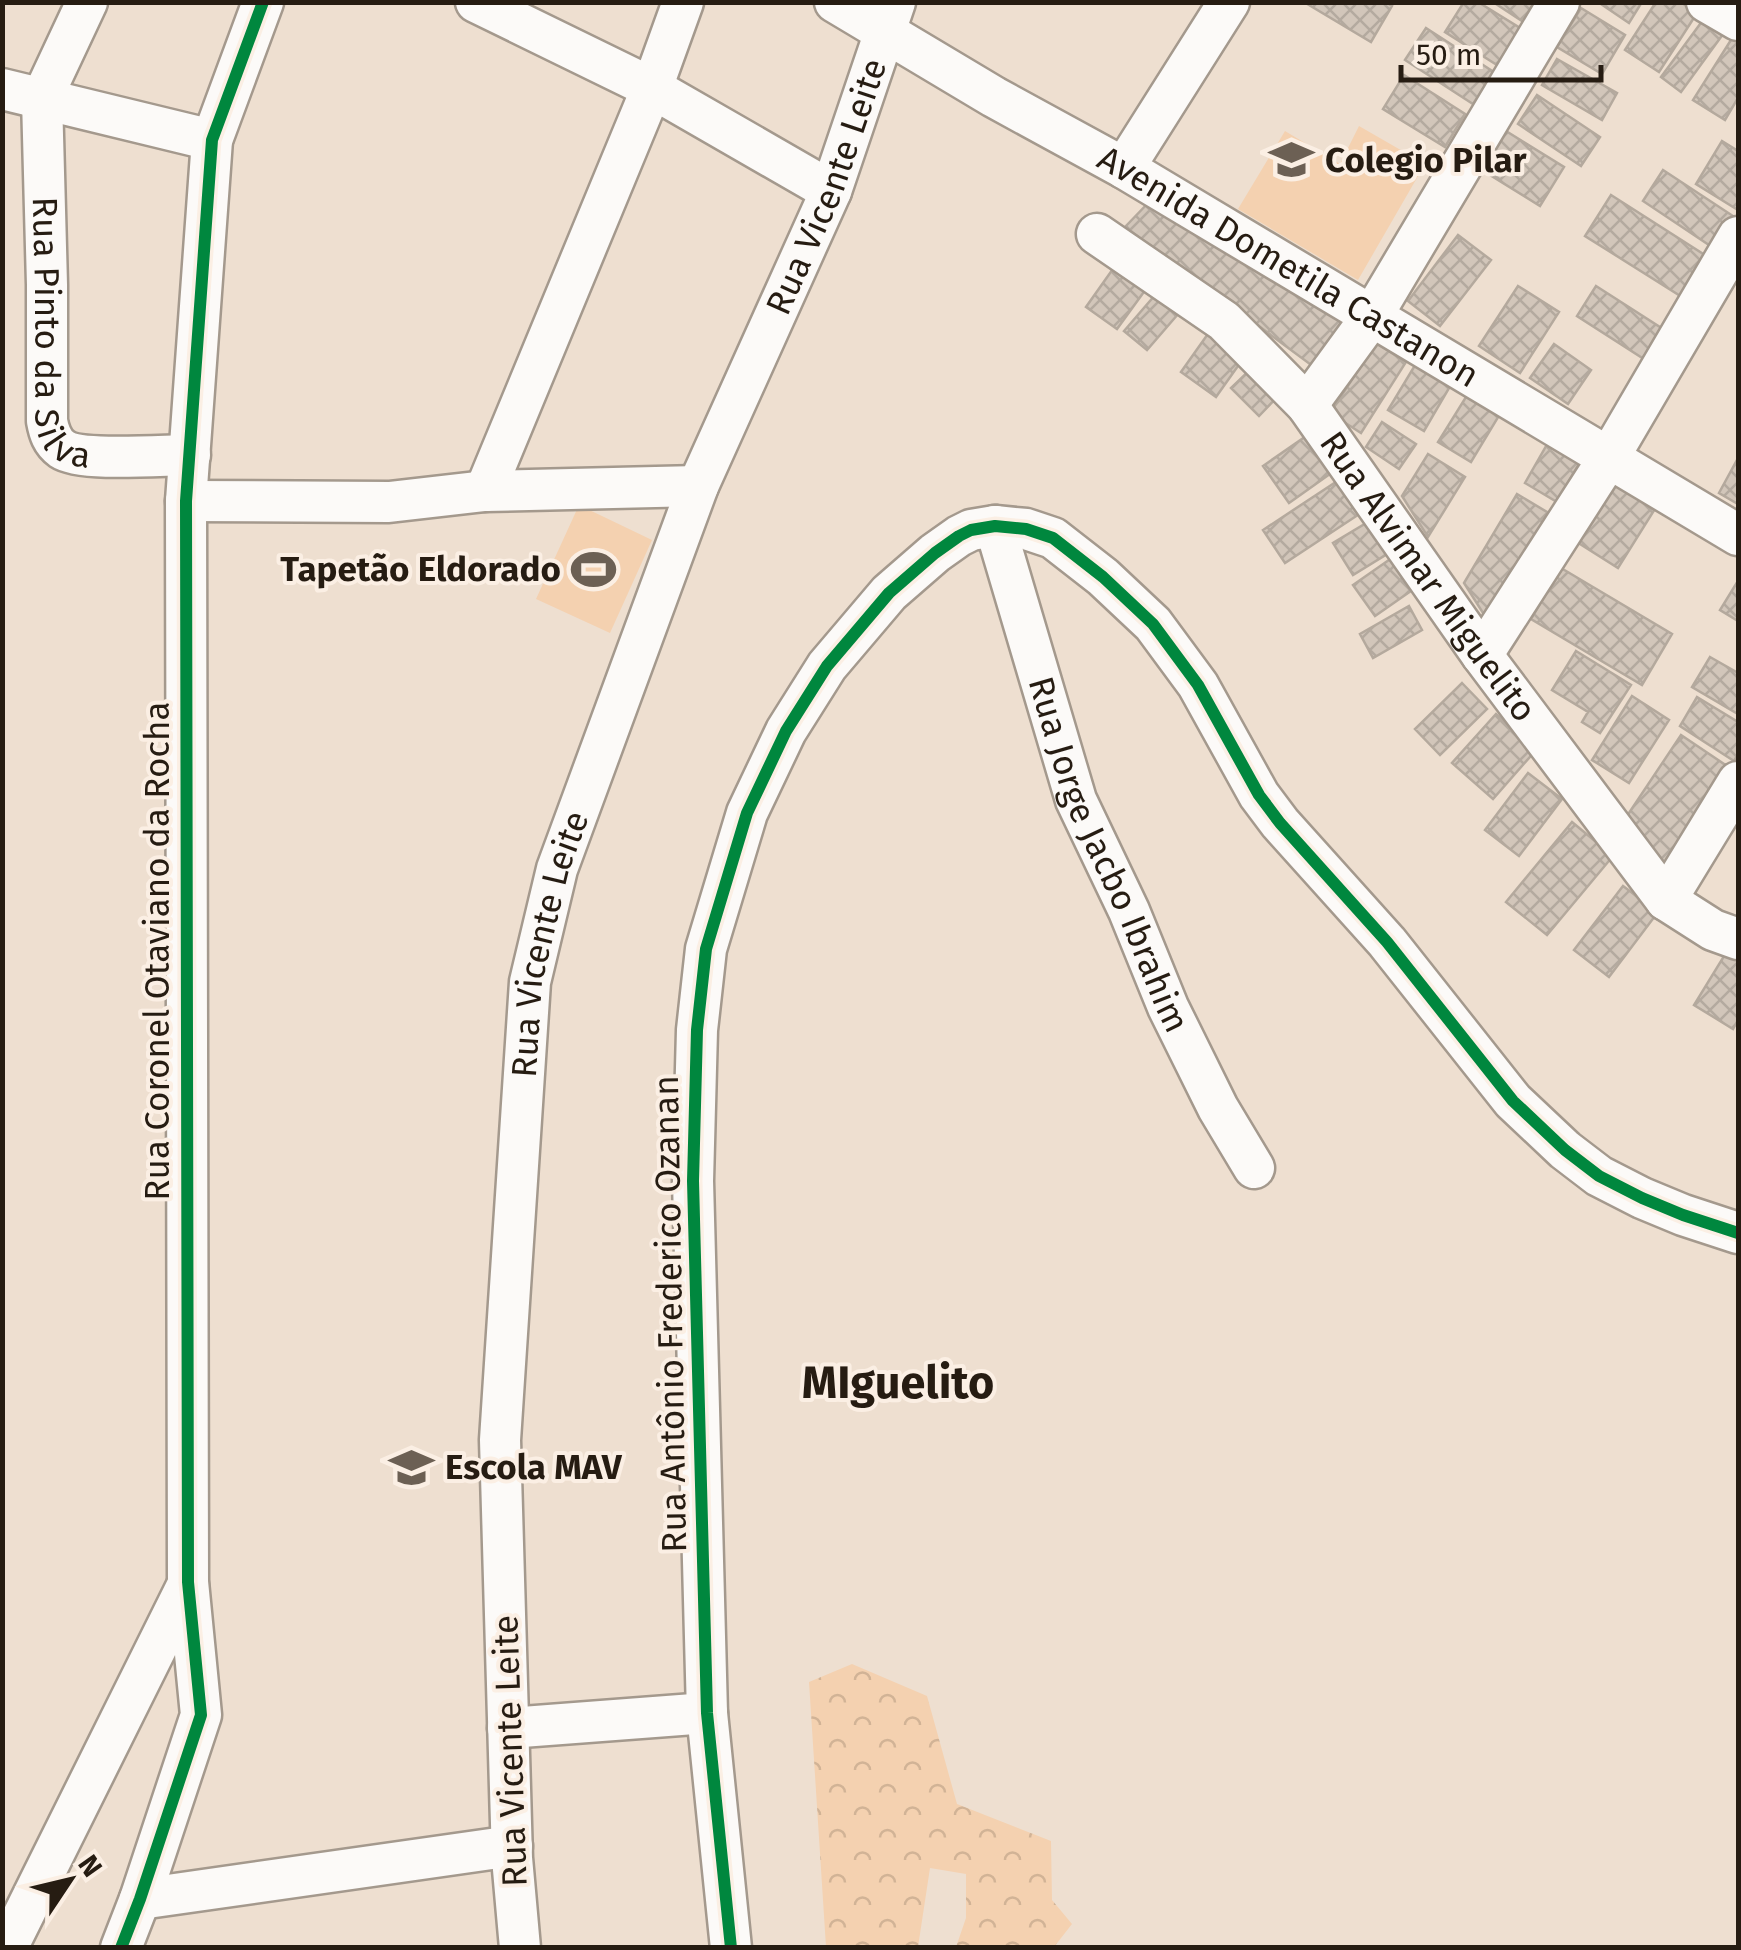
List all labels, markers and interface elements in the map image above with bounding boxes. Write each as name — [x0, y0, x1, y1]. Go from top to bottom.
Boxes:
scale bar — [1401, 20, 1601, 82]
text: 50 m — [1416, 37, 1481, 73]
street label: Rua Vicente Leite — [757, 53, 895, 321]
school or university icon: Colegio Pilar — [1268, 136, 1316, 184]
street label: Avenida Dometila Castanon — [1091, 137, 1486, 396]
place label: Colegio Pilar — [1325, 139, 1528, 181]
street label: Rua Pinto da Silva — [24, 196, 93, 477]
street label: Rua Alvimar Miguelito — [1311, 423, 1546, 730]
sports icon: Tapetão Eldorado — [570, 545, 618, 593]
place label: Tapetão Eldorado — [280, 548, 561, 590]
street label: Rua Jorge Jacbo Ibrahim — [1020, 672, 1198, 1039]
street label: Rua Coronel Otaviano da Rocha — [136, 701, 178, 1201]
street label: Rua Vicente Leite — [503, 805, 598, 1079]
street label: Rua Antônio Frederico Ozanan — [645, 1075, 695, 1553]
district label: MIguelito — [802, 1356, 994, 1410]
school or university icon: Escola MAV — [388, 1443, 436, 1491]
place label: Escola MAV — [445, 1446, 623, 1488]
street label: Rua Vicente Leite — [484, 1614, 536, 1888]
north arrow — [20, 1830, 120, 1930]
text: N — [71, 1849, 109, 1883]

